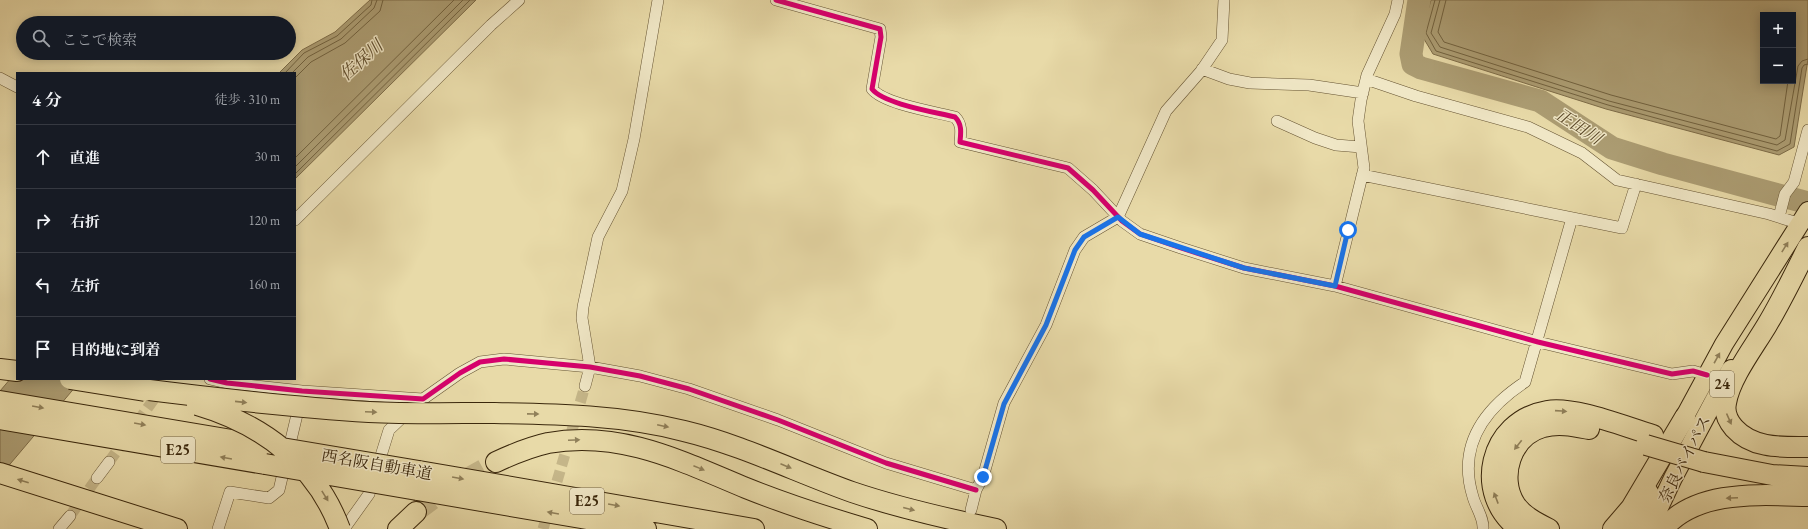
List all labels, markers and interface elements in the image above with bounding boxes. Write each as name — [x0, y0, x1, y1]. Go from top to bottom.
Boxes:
map controls — [1760, 12, 1796, 84]
button: + — [1760, 12, 1796, 48]
search box — [16, 16, 296, 60]
icon: search — [30, 27, 52, 49]
text: ここで検索 — [62, 30, 137, 49]
water label: 佐保川 — [335, 33, 389, 85]
button: − — [1760, 48, 1796, 84]
text: 4 分 — [32, 89, 62, 111]
text: 徒歩 · 310 m — [215, 91, 280, 108]
water label: 正田川 — [1552, 103, 1608, 150]
icon: ahead — [32, 146, 54, 168]
text: 直進 — [70, 148, 100, 167]
text: 30 m — [255, 148, 280, 165]
icon: right — [32, 210, 54, 232]
text: 右折 — [70, 212, 100, 231]
text: 120 m — [249, 212, 280, 229]
route start — [1339, 221, 1357, 239]
one-way arrow — [1781, 242, 1789, 252]
icon: left — [32, 274, 54, 296]
text: 左折 — [70, 276, 100, 295]
text: 160 m — [249, 276, 280, 293]
icon: arrive — [32, 338, 54, 360]
text: 目的地に到着 — [70, 340, 160, 359]
one-way arrow — [1713, 352, 1720, 364]
road number: 24 — [1710, 371, 1734, 397]
one-way arrow — [235, 399, 247, 405]
one-way arrow — [32, 404, 45, 410]
one-way arrow — [365, 408, 377, 415]
one-way arrow — [1555, 408, 1567, 415]
one-way arrow — [527, 411, 540, 417]
street label: 奈良バイパス — [1653, 412, 1716, 507]
one-way arrow — [1726, 413, 1732, 424]
one-way arrow — [134, 422, 146, 428]
one-way arrow — [656, 423, 669, 429]
road number: E25 — [161, 437, 195, 463]
one-way arrow — [568, 437, 581, 443]
one-way arrow — [1514, 439, 1523, 450]
street label: 西名阪自動車道 — [320, 444, 434, 485]
one-way arrow — [220, 454, 232, 460]
one-way arrow — [781, 463, 793, 469]
one-way arrow — [694, 466, 706, 472]
route end — [974, 468, 992, 486]
one-way arrow — [452, 475, 464, 481]
one-way arrow — [17, 478, 29, 484]
road number: E25 — [570, 488, 604, 514]
one-way arrow — [321, 490, 328, 502]
one-way arrow — [1492, 492, 1498, 504]
one-way arrow — [1726, 494, 1738, 501]
one-way arrow — [607, 502, 620, 508]
one-way arrow — [903, 506, 915, 512]
one-way arrow — [547, 510, 559, 516]

